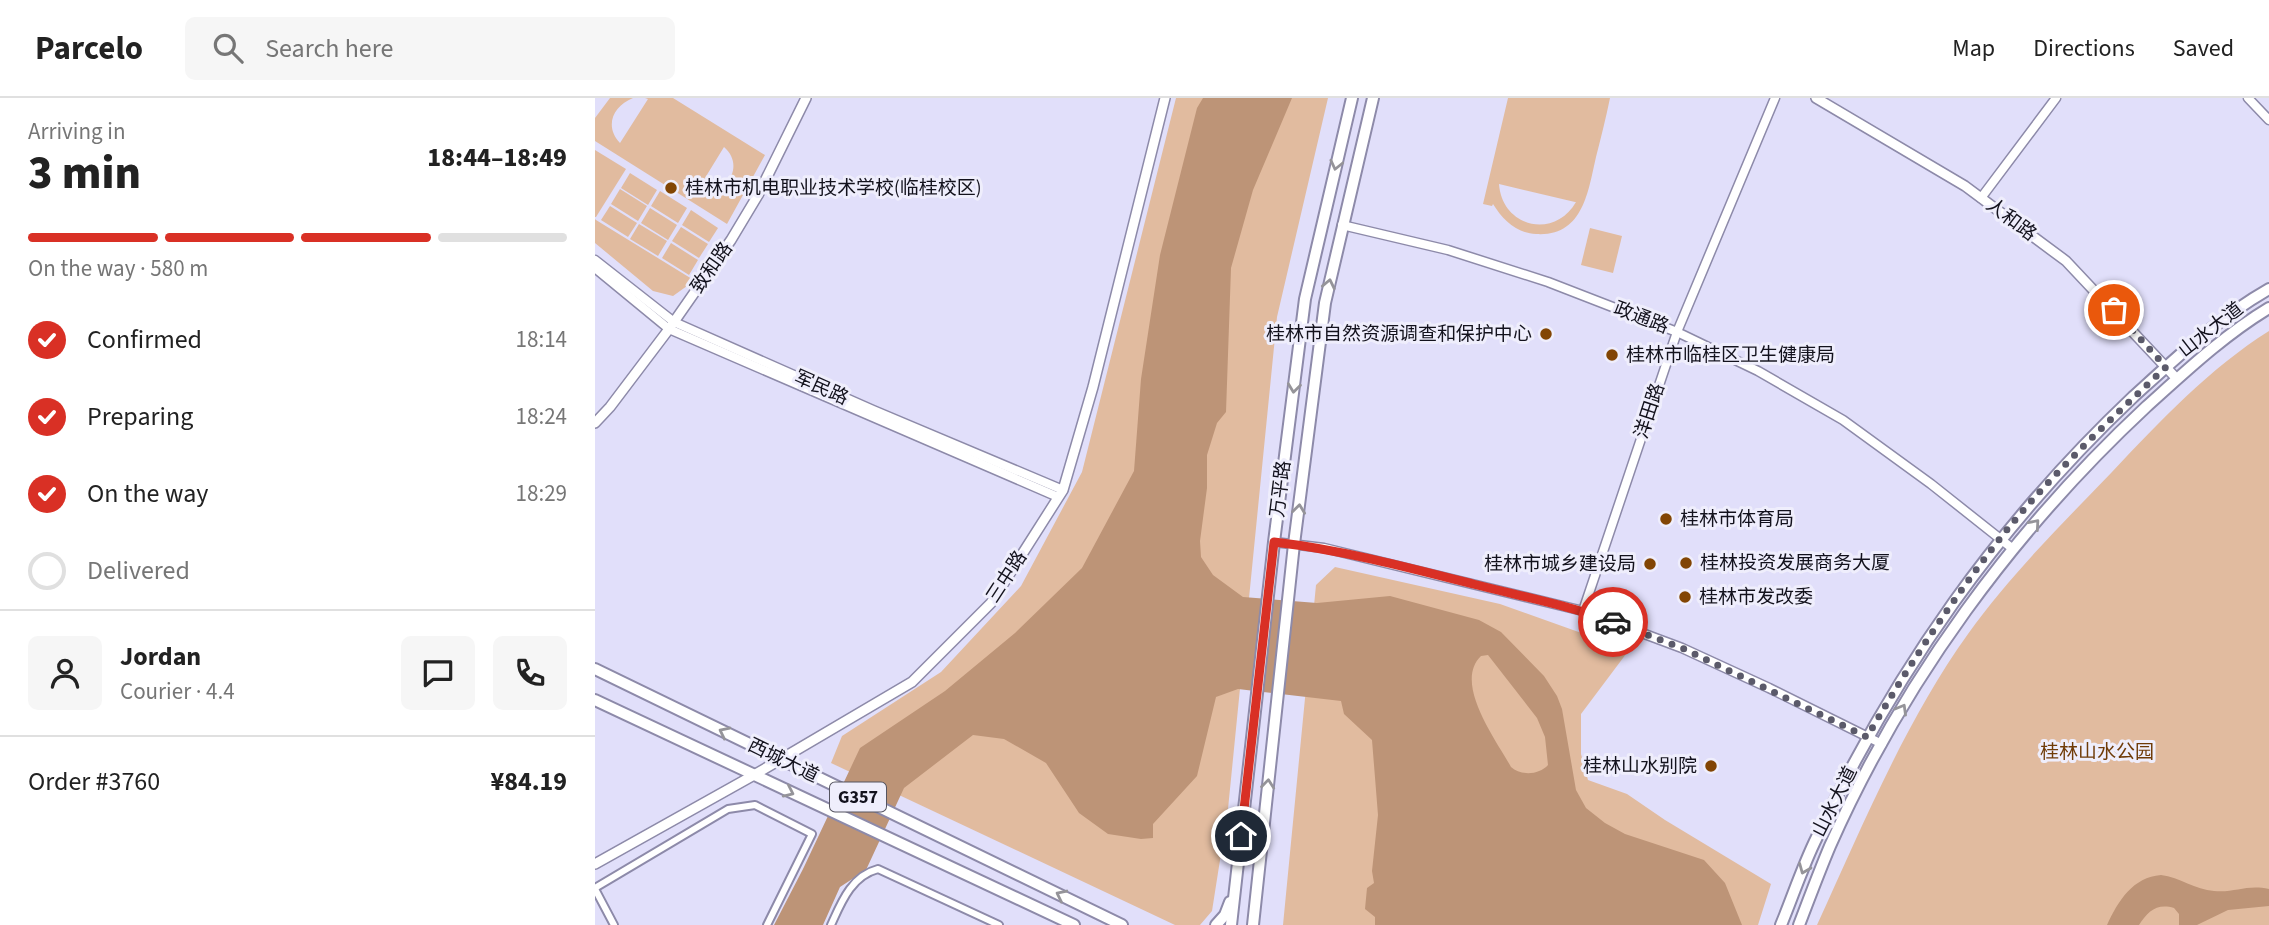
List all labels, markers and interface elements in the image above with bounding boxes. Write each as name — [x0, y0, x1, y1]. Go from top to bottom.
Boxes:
search box — [185, 17, 675, 80]
text: Parcelo — [35, 25, 143, 72]
icon: search — [209, 29, 247, 67]
text: Search here — [265, 30, 393, 67]
text: Map — [1952, 31, 1995, 66]
text: Directions — [2033, 31, 2135, 66]
text: Saved — [2173, 31, 2234, 66]
text: Arriving in — [28, 115, 126, 148]
text: 18:44–18:49 — [427, 139, 567, 176]
text: 3 min — [28, 141, 141, 206]
one-way arrow — [1330, 158, 1345, 170]
place label: 桂林市机电职业技术学校(临桂校区) — [685, 175, 982, 202]
marker: 桂林市机电职业技术学校(临桂校区) — [663, 180, 679, 196]
street label: 人和路 — [1980, 192, 2042, 248]
street label: 致和路 — [685, 237, 739, 299]
text: On the way · 580 m — [28, 252, 208, 285]
one-way arrow — [1321, 278, 1336, 290]
pin — [2084, 280, 2144, 340]
icon: bag — [2095, 291, 2133, 329]
street label: 政通路 — [1610, 295, 1672, 341]
street label: 山水大道 — [2173, 296, 2249, 364]
icon: check — [28, 321, 66, 359]
text: Confirmed — [87, 321, 202, 358]
place label: 桂林市自然资源调查和保护中心 — [1266, 321, 1532, 348]
text: 18:14 — [516, 323, 567, 356]
marker: 桂林市自然资源调查和保护中心 — [1538, 326, 1554, 342]
place label: 桂林市临桂区卫生健康局 — [1626, 342, 1835, 369]
marker: 桂林市临桂区卫生健康局 — [1604, 347, 1620, 363]
street label: 军民路 — [789, 364, 853, 412]
street label: 洋田路 — [1628, 380, 1672, 442]
one-way arrow — [1287, 382, 1302, 394]
icon: check — [28, 398, 66, 436]
text: Preparing — [87, 398, 193, 435]
text: 18:24 — [516, 400, 567, 433]
street label: 万平路 — [1264, 459, 1298, 519]
icon: check — [28, 475, 66, 513]
text: On the way — [87, 475, 208, 512]
text: 18:29 — [516, 477, 567, 510]
one-way arrow — [1291, 503, 1306, 515]
place label: 桂林市体育局 — [1680, 506, 1794, 533]
marker: 桂林市体育局 — [1658, 511, 1674, 527]
one-way arrow — [2027, 520, 2039, 533]
street label: 三中路 — [980, 546, 1034, 608]
place label: 桂林投资发展商务大厦 — [1700, 550, 1890, 577]
place label: 桂林市城乡建设局 — [1484, 551, 1636, 578]
text: Delivered — [87, 552, 190, 589]
marker: 桂林投资发展商务大厦 — [1678, 555, 1694, 571]
marker: 桂林市城乡建设局 — [1642, 556, 1658, 572]
place label: 桂林市发改委 — [1699, 584, 1813, 611]
courier — [1578, 587, 1648, 657]
marker: 桂林市发改委 — [1677, 589, 1693, 605]
icon: car — [1594, 603, 1632, 641]
button: person — [28, 636, 102, 710]
button: chat — [401, 636, 475, 710]
button: phone — [493, 636, 567, 710]
text: Jordan — [120, 638, 201, 675]
text: Courier · 4.4 — [120, 675, 235, 708]
one-way arrow — [1894, 704, 1907, 716]
one-way arrow — [719, 726, 731, 740]
street label: 西城大道 — [743, 732, 823, 790]
park label: 桂林山水公园 — [2040, 739, 2154, 766]
place label: 桂林山水别院 — [1583, 753, 1697, 780]
marker: 桂林山水别院 — [1703, 758, 1719, 774]
street label: 山水大道 — [1806, 762, 1864, 842]
text: Order #3760 — [28, 763, 160, 800]
text: ¥84.19 — [491, 763, 567, 800]
one-way arrow — [1261, 778, 1276, 790]
road number: G357 — [830, 782, 886, 812]
one-way arrow — [782, 784, 794, 798]
pin — [1211, 806, 1271, 866]
icon: home — [1222, 817, 1260, 855]
one-way arrow — [1798, 862, 1812, 874]
one-way arrow — [1056, 890, 1068, 904]

